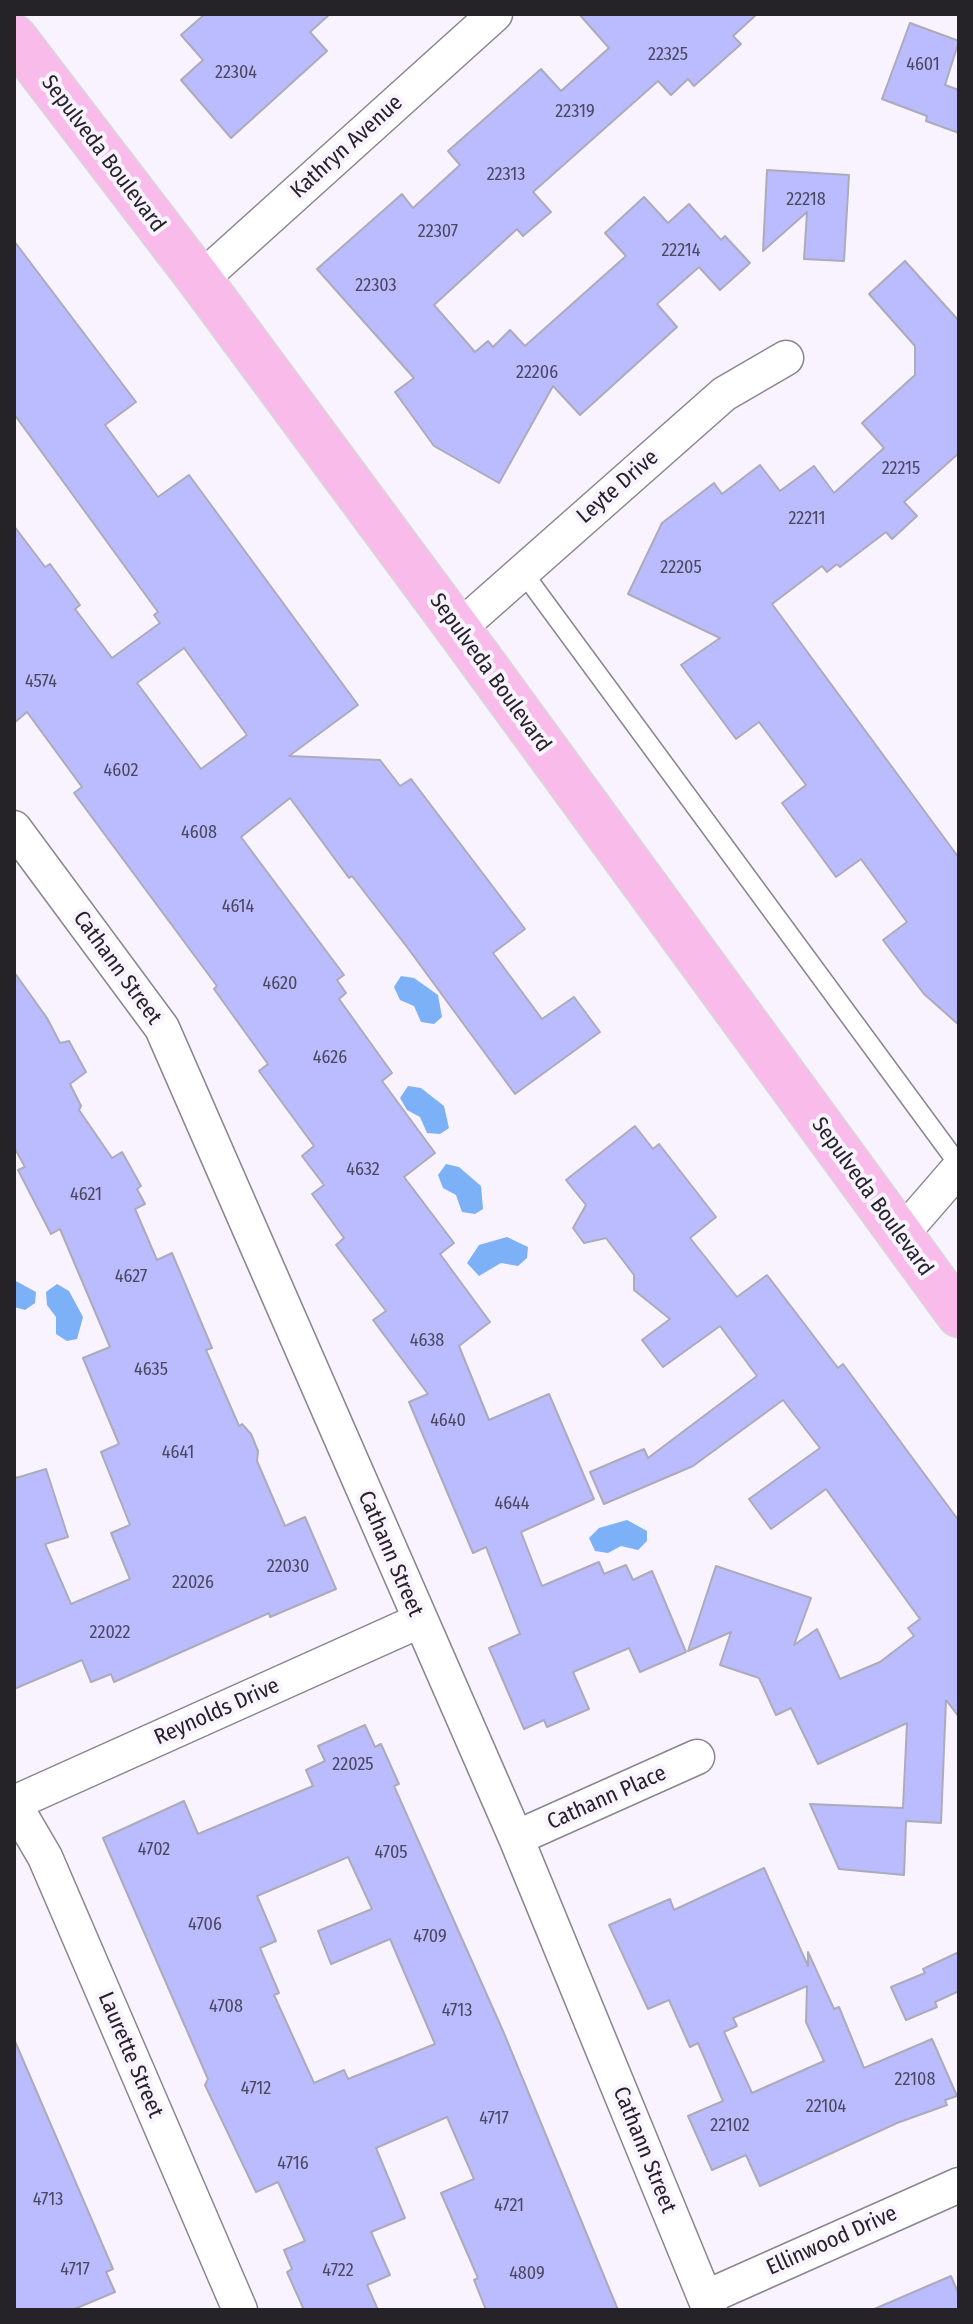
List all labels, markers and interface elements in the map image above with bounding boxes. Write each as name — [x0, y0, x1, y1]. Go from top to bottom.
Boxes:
house number: 22325 — [648, 44, 688, 66]
house number: 4601 — [906, 54, 940, 76]
house number: 22304 — [215, 62, 257, 84]
street label: Sepulveda Boulevard — [35, 70, 171, 238]
street label: Kathryn Avenue — [286, 90, 408, 204]
house number: 22319 — [555, 101, 595, 123]
house number: 22313 — [487, 164, 525, 186]
house number: 22218 — [786, 189, 826, 211]
house number: 22307 — [418, 221, 458, 243]
house number: 22214 — [661, 240, 701, 262]
house number: 22303 — [355, 275, 397, 297]
house number: 22206 — [516, 362, 558, 384]
street label: Leyte Drive — [572, 444, 664, 530]
house number: 22215 — [882, 458, 920, 480]
house number: 22211 — [788, 508, 826, 530]
house number: 22205 — [660, 557, 702, 579]
street label: Sepulveda Boulevard — [424, 589, 556, 757]
house number: 4574 — [25, 671, 57, 693]
house number: 4602 — [104, 760, 138, 782]
house number: 4608 — [181, 822, 217, 844]
house number: 4614 — [222, 896, 254, 918]
street label: Cathann Street — [67, 906, 167, 1030]
house number: 4620 — [263, 973, 297, 995]
house number: 4626 — [313, 1047, 347, 1069]
street label: Sepulveda Boulevard — [806, 1113, 938, 1281]
house number: 4632 — [346, 1159, 380, 1181]
house number: 4621 — [70, 1184, 102, 1206]
house number: 4627 — [115, 1266, 147, 1288]
house number: 4638 — [410, 1330, 444, 1352]
house number: 4635 — [134, 1359, 168, 1381]
house number: 4640 — [430, 1410, 466, 1432]
house number: 4641 — [162, 1442, 194, 1464]
street label: Cathann Street — [352, 1487, 428, 1621]
house number: 4644 — [494, 1493, 530, 1515]
house number: 22030 — [267, 1556, 309, 1578]
house number: 22026 — [172, 1572, 214, 1594]
house number: 22022 — [90, 1622, 130, 1644]
street label: Reynolds Drive — [150, 1673, 284, 1751]
house number: 22025 — [332, 1754, 374, 1776]
street label: Cathann Place — [543, 1760, 671, 1836]
house number: 4702 — [138, 1839, 170, 1861]
house number: 4705 — [374, 1842, 408, 1864]
house number: 4706 — [188, 1914, 222, 1936]
house number: 4709 — [413, 1926, 447, 1948]
street label: Laurette Street — [92, 1988, 168, 2122]
house number: 4708 — [209, 1996, 243, 2018]
house number: 4713 — [442, 2000, 472, 2022]
house number: 22108 — [895, 2069, 935, 2091]
house number: 4712 — [241, 2078, 271, 2100]
street label: Cathann Street — [607, 2083, 681, 2217]
house number: 22104 — [806, 2096, 846, 2118]
house number: 4717 — [479, 2108, 509, 2130]
house number: 22102 — [710, 2115, 750, 2137]
house number: 4716 — [277, 2153, 309, 2175]
house number: 4713 — [33, 2189, 63, 2211]
house number: 4721 — [494, 2195, 524, 2217]
street label: Ellinwood Drive — [763, 2200, 901, 2282]
house number: 4717 — [60, 2259, 90, 2281]
house number: 4722 — [322, 2260, 354, 2282]
house number: 4809 — [509, 2263, 545, 2285]

